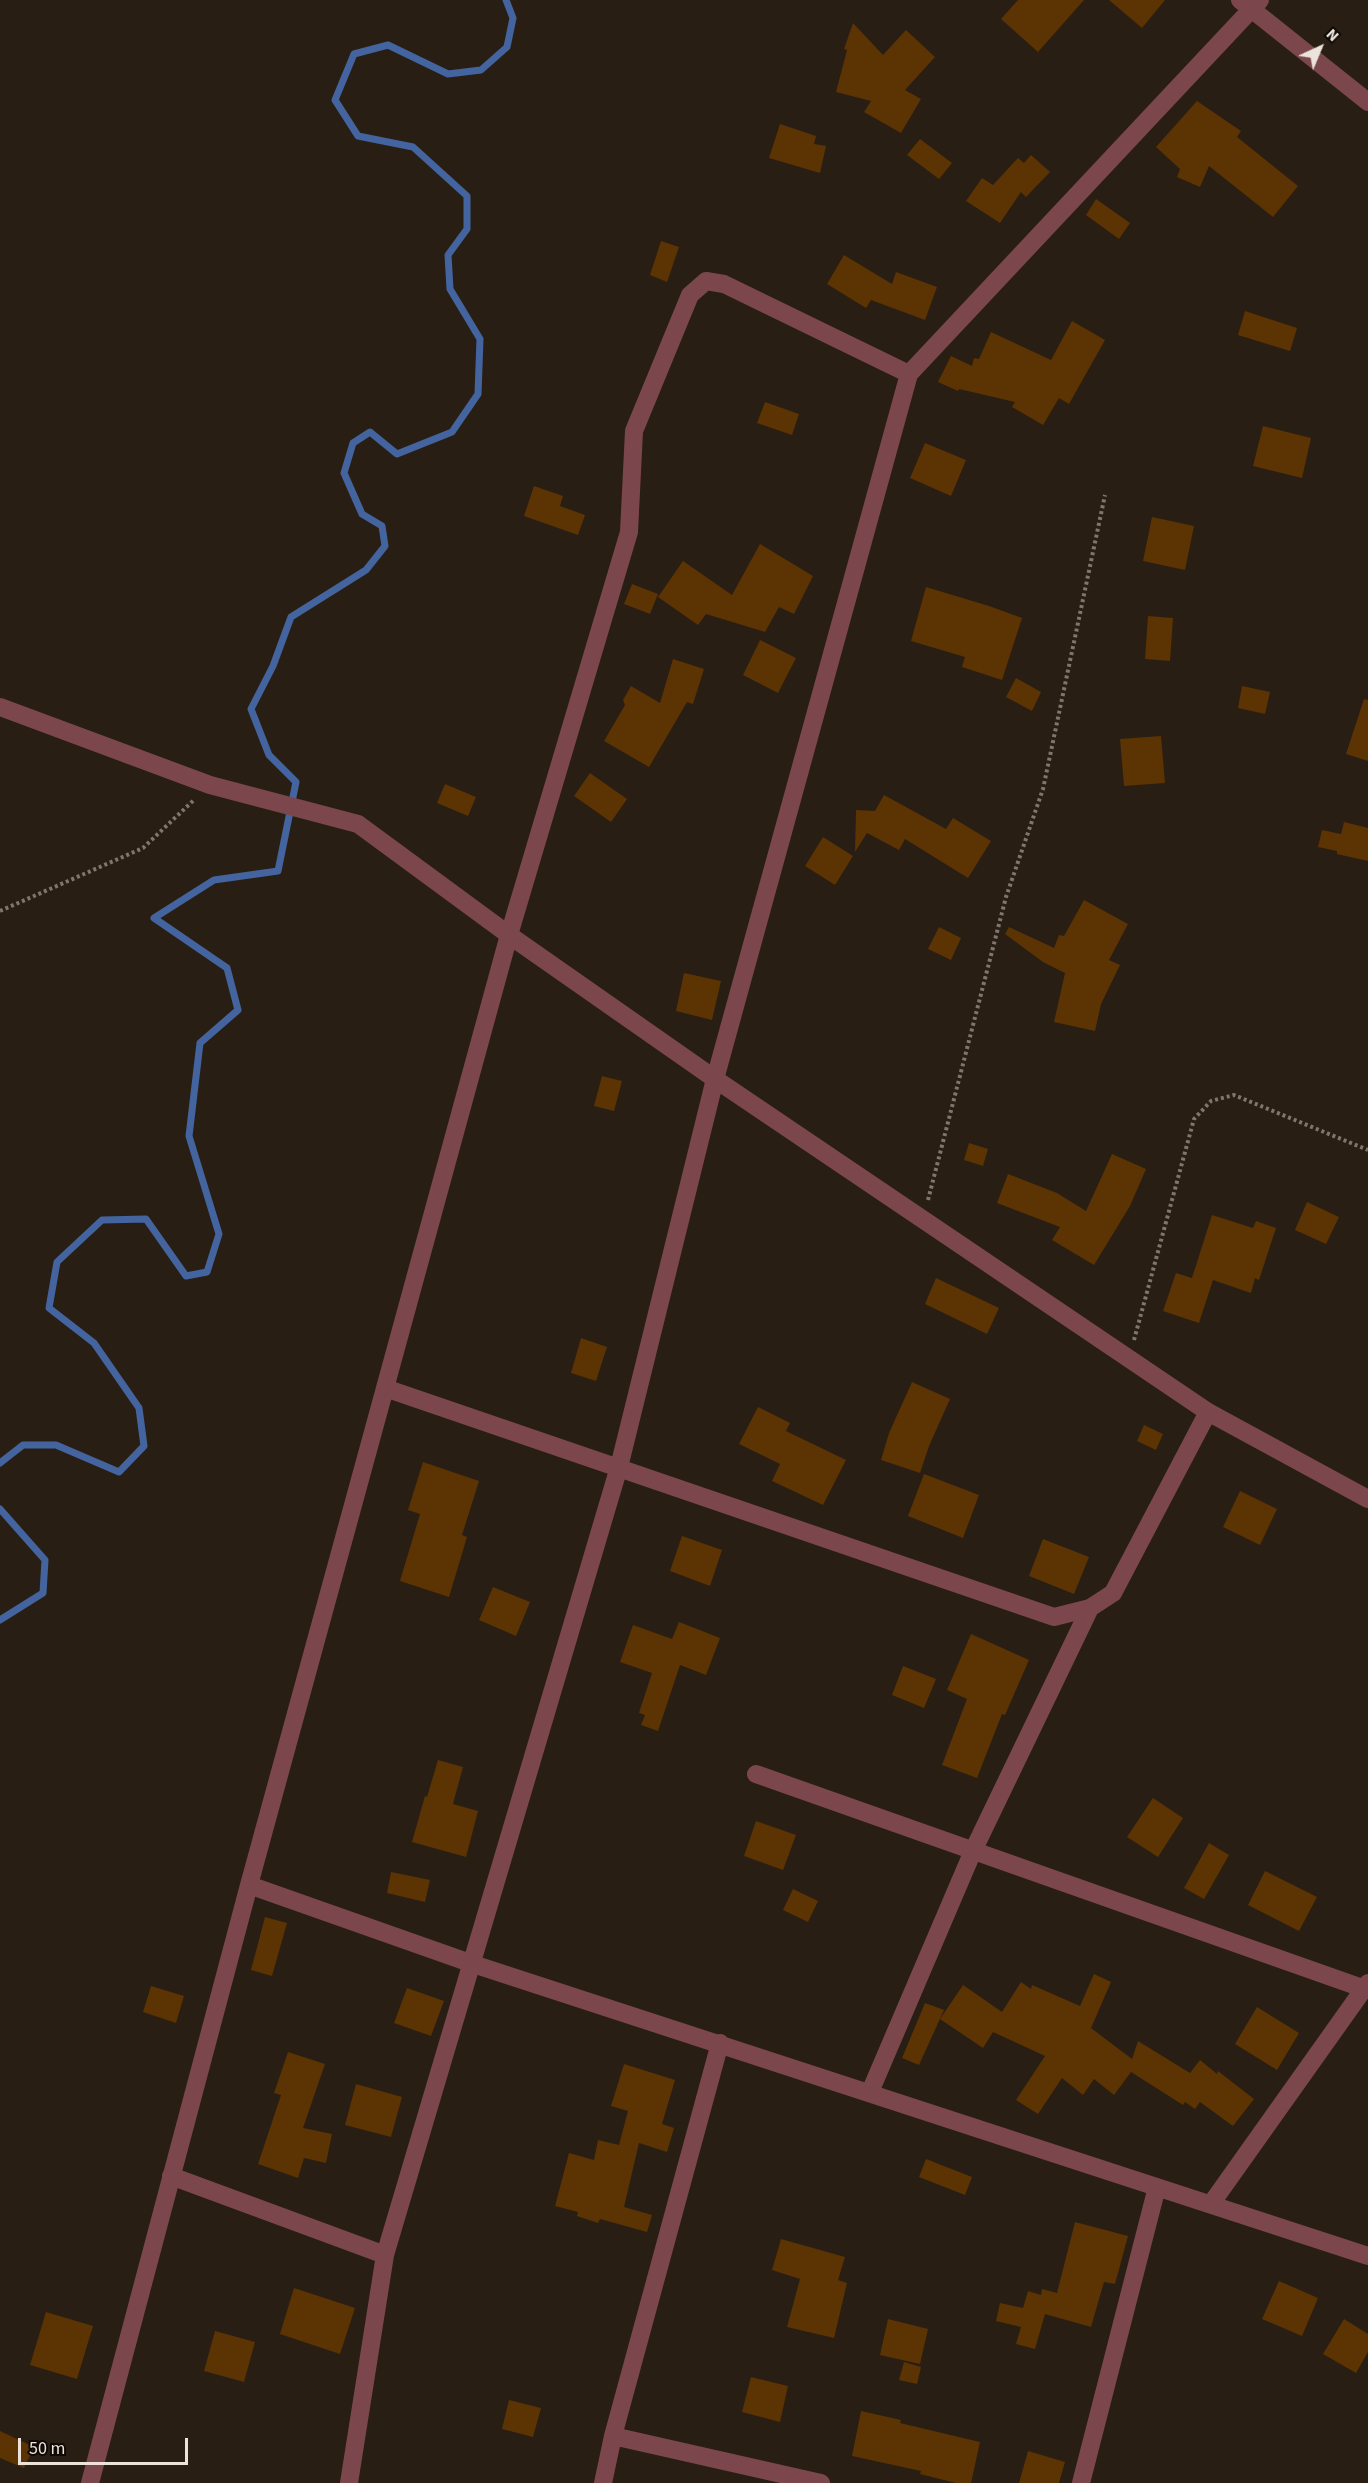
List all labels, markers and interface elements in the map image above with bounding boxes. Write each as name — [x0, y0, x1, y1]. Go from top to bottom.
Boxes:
north arrow — [1290, 18, 1350, 78]
text: N — [1321, 23, 1344, 47]
scale bar — [21, 2426, 190, 2464]
text: 50 m — [29, 2436, 65, 2461]

